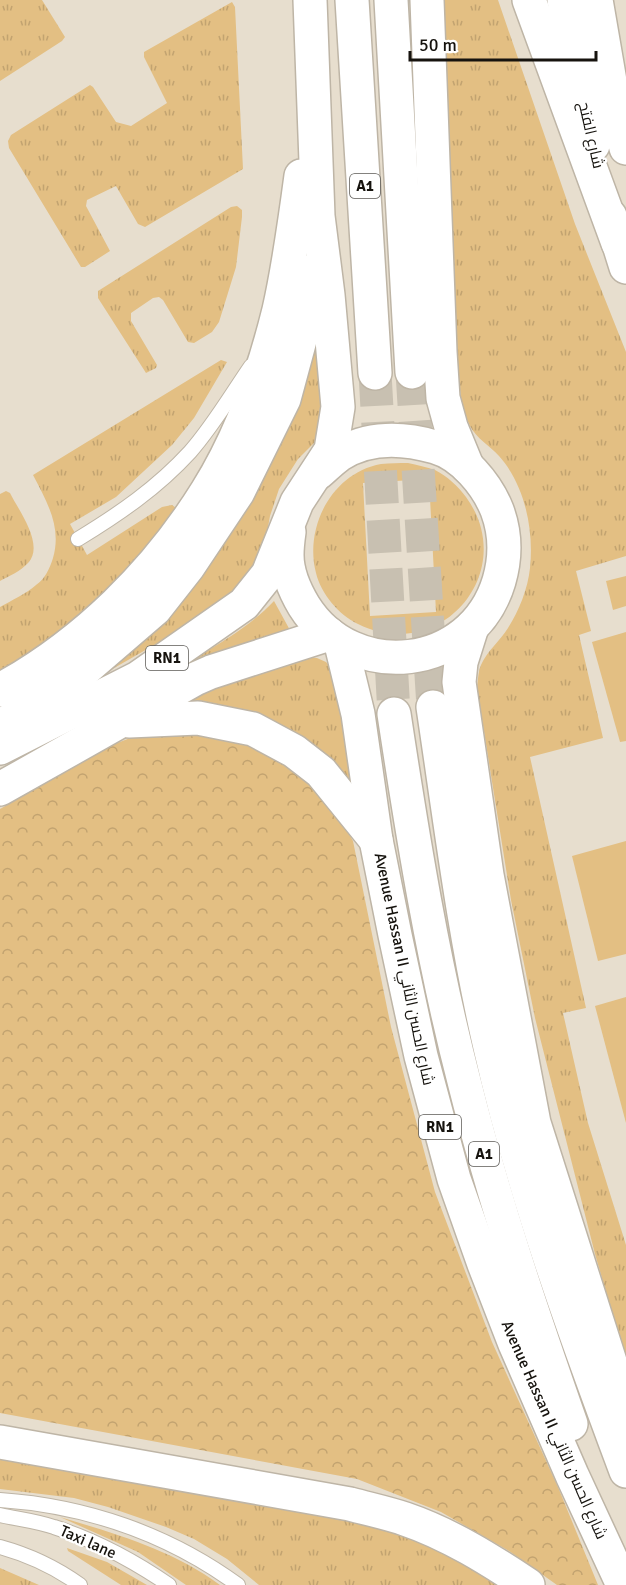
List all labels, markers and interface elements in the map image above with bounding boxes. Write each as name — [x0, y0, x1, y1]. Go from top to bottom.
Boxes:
scale bar — [410, 24, 596, 62]
text: 50 m — [419, 34, 457, 56]
street label: شارع الفتح — [573, 100, 608, 171]
road number: A1 — [350, 174, 380, 198]
road number: RN1 — [146, 646, 188, 670]
street label: Avenue Hassan II شارع الحسن الثاني — [367, 851, 438, 1088]
road number: RN1 — [419, 1115, 461, 1139]
road number: A1 — [469, 1142, 499, 1166]
street label: Avenue Hassan II شارع الحسن الثاني — [494, 1318, 611, 1544]
street label: Taxi lane — [57, 1521, 119, 1563]

